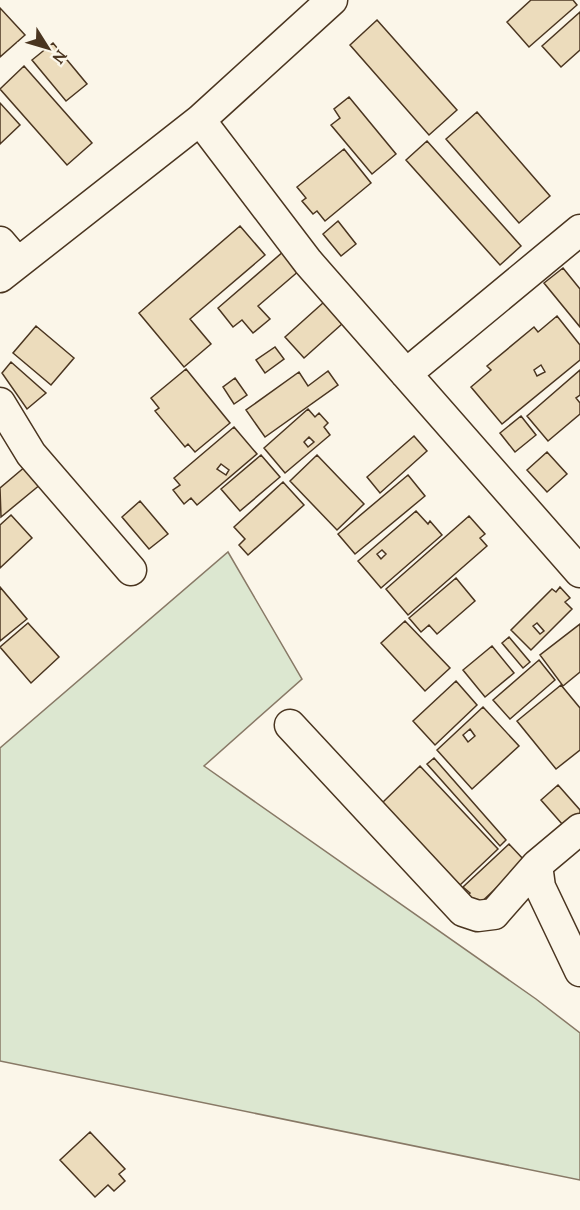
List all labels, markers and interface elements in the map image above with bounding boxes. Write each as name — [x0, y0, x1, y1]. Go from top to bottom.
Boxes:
north arrow — [18, 18, 78, 78]
text: N — [48, 46, 72, 68]

